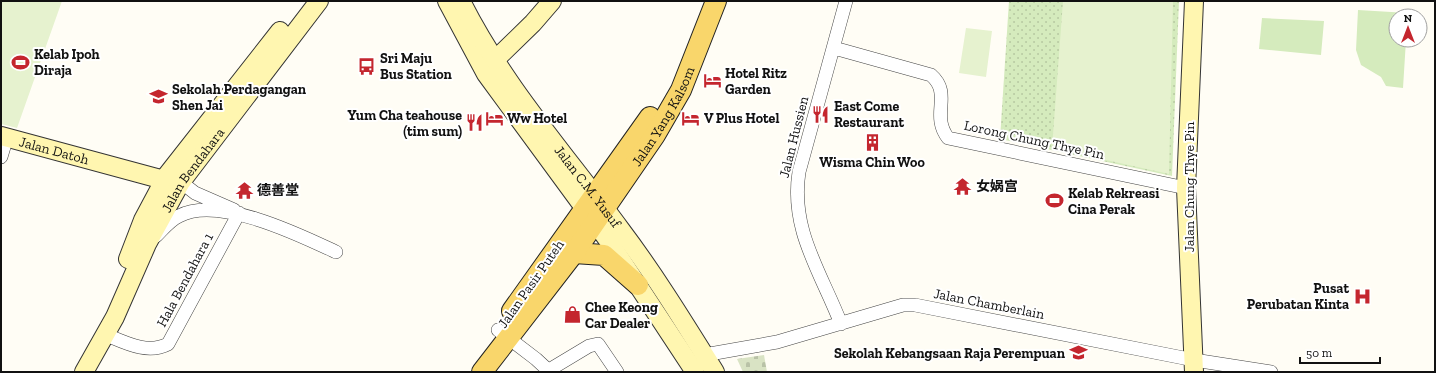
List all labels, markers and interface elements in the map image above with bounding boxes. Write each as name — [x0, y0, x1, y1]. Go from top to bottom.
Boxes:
north arrow — [1388, 8, 1428, 48]
text: N — [1404, 12, 1413, 25]
place label: Kelab Ipoh Diraja — [34, 46, 100, 79]
place label: Sri Maju Bus Station — [380, 50, 452, 83]
sports icon: Kelab Ipoh Diraja — [11, 52, 31, 72]
bus stop icon: Sri Maju Bus Station — [357, 56, 377, 76]
street label: Jalan Yang Kalsom — [628, 64, 698, 169]
place label: Hotel Ritz Garden — [725, 65, 787, 98]
hotel icon: Hotel Ritz Garden — [702, 71, 722, 91]
place label: Sekolah Perdagangan Shen Jai — [172, 81, 307, 114]
school or university icon: Sekolah Perdagangan Shen Jai — [149, 87, 169, 107]
street label: Jalan Hussien — [776, 94, 812, 180]
place label: East Come Restaurant — [834, 98, 904, 131]
restaurant icon: East Come Restaurant — [811, 104, 831, 124]
place label: Yum Cha teahouse (tim sum) — [348, 107, 462, 140]
hotel icon: Ww Hotel — [484, 108, 504, 128]
hotel icon: V Plus Hotel — [681, 108, 701, 128]
place label: Ww Hotel — [507, 110, 567, 127]
place label: V Plus Hotel — [704, 110, 779, 127]
restaurant icon: Yum Cha teahouse (tim sum) — [465, 113, 485, 133]
street label: Lorong Chung Thye Pin — [962, 117, 1106, 163]
street label: Jalan Chung Thye Pin — [1181, 122, 1198, 252]
street label: Jalan Bendahara — [158, 124, 228, 215]
building icon: Wisma Chin Woo — [862, 132, 882, 152]
street label: Jalan Datoh — [17, 133, 91, 168]
street label: Jalan C.M. Yusuf — [551, 142, 626, 232]
place label: Wisma Chin Woo — [819, 154, 925, 171]
temple icon: 女娲宫 — [953, 176, 973, 196]
place label: 女娲宫 — [976, 178, 1018, 195]
temple icon: 德善堂 — [234, 180, 254, 200]
place label: 德善堂 — [257, 182, 299, 199]
place label: Kelab Rekreasi Cina Perak — [1068, 185, 1159, 218]
sports icon: Kelab Rekreasi Cina Perak — [1045, 191, 1065, 211]
street label: Hala Bendahara 1 — [153, 229, 217, 330]
street label: Jalan Pasir Puteh — [494, 237, 568, 331]
place label: Pusat Perubatan Kinta — [1247, 280, 1349, 313]
street label: Jalan Chamberlain — [932, 285, 1046, 323]
hospital icon: Pusat Perubatan Kinta — [1352, 286, 1372, 306]
place label: Chee Keong Car Dealer — [585, 299, 658, 332]
shop icon: Chee Keong Car Dealer — [562, 305, 582, 325]
scale bar — [1300, 339, 1380, 365]
school or university icon: Sekolah Kebangsaan Raja Perempuan — [1068, 343, 1088, 363]
place label: Sekolah Kebangsaan Raja Perempuan — [834, 345, 1066, 362]
text: 50 m — [1306, 346, 1333, 360]

